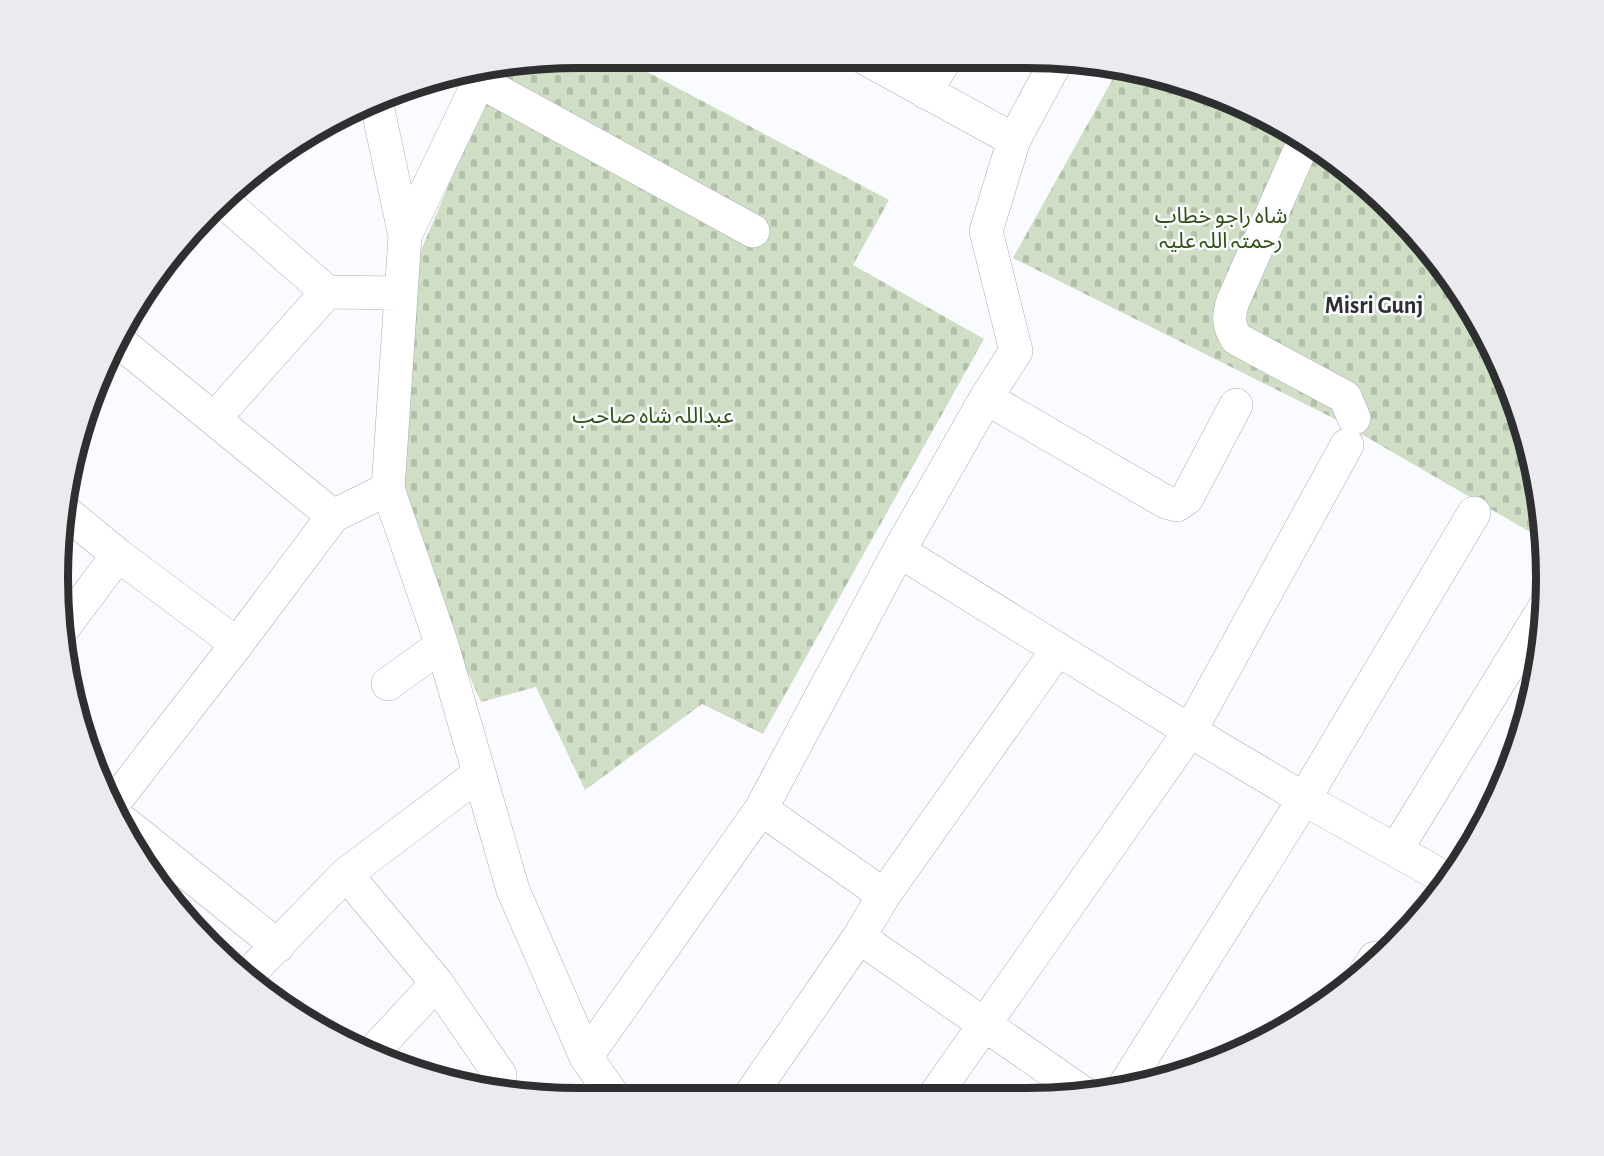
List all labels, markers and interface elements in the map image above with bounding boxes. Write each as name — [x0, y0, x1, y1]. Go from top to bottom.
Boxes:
park label: شاہ راجو خطاب رحمتہ اللہ علیہ — [1155, 205, 1287, 254]
district label: Misri Gunj — [1325, 294, 1423, 318]
park label: عبداللہ شاہ صاحب — [572, 405, 734, 428]

